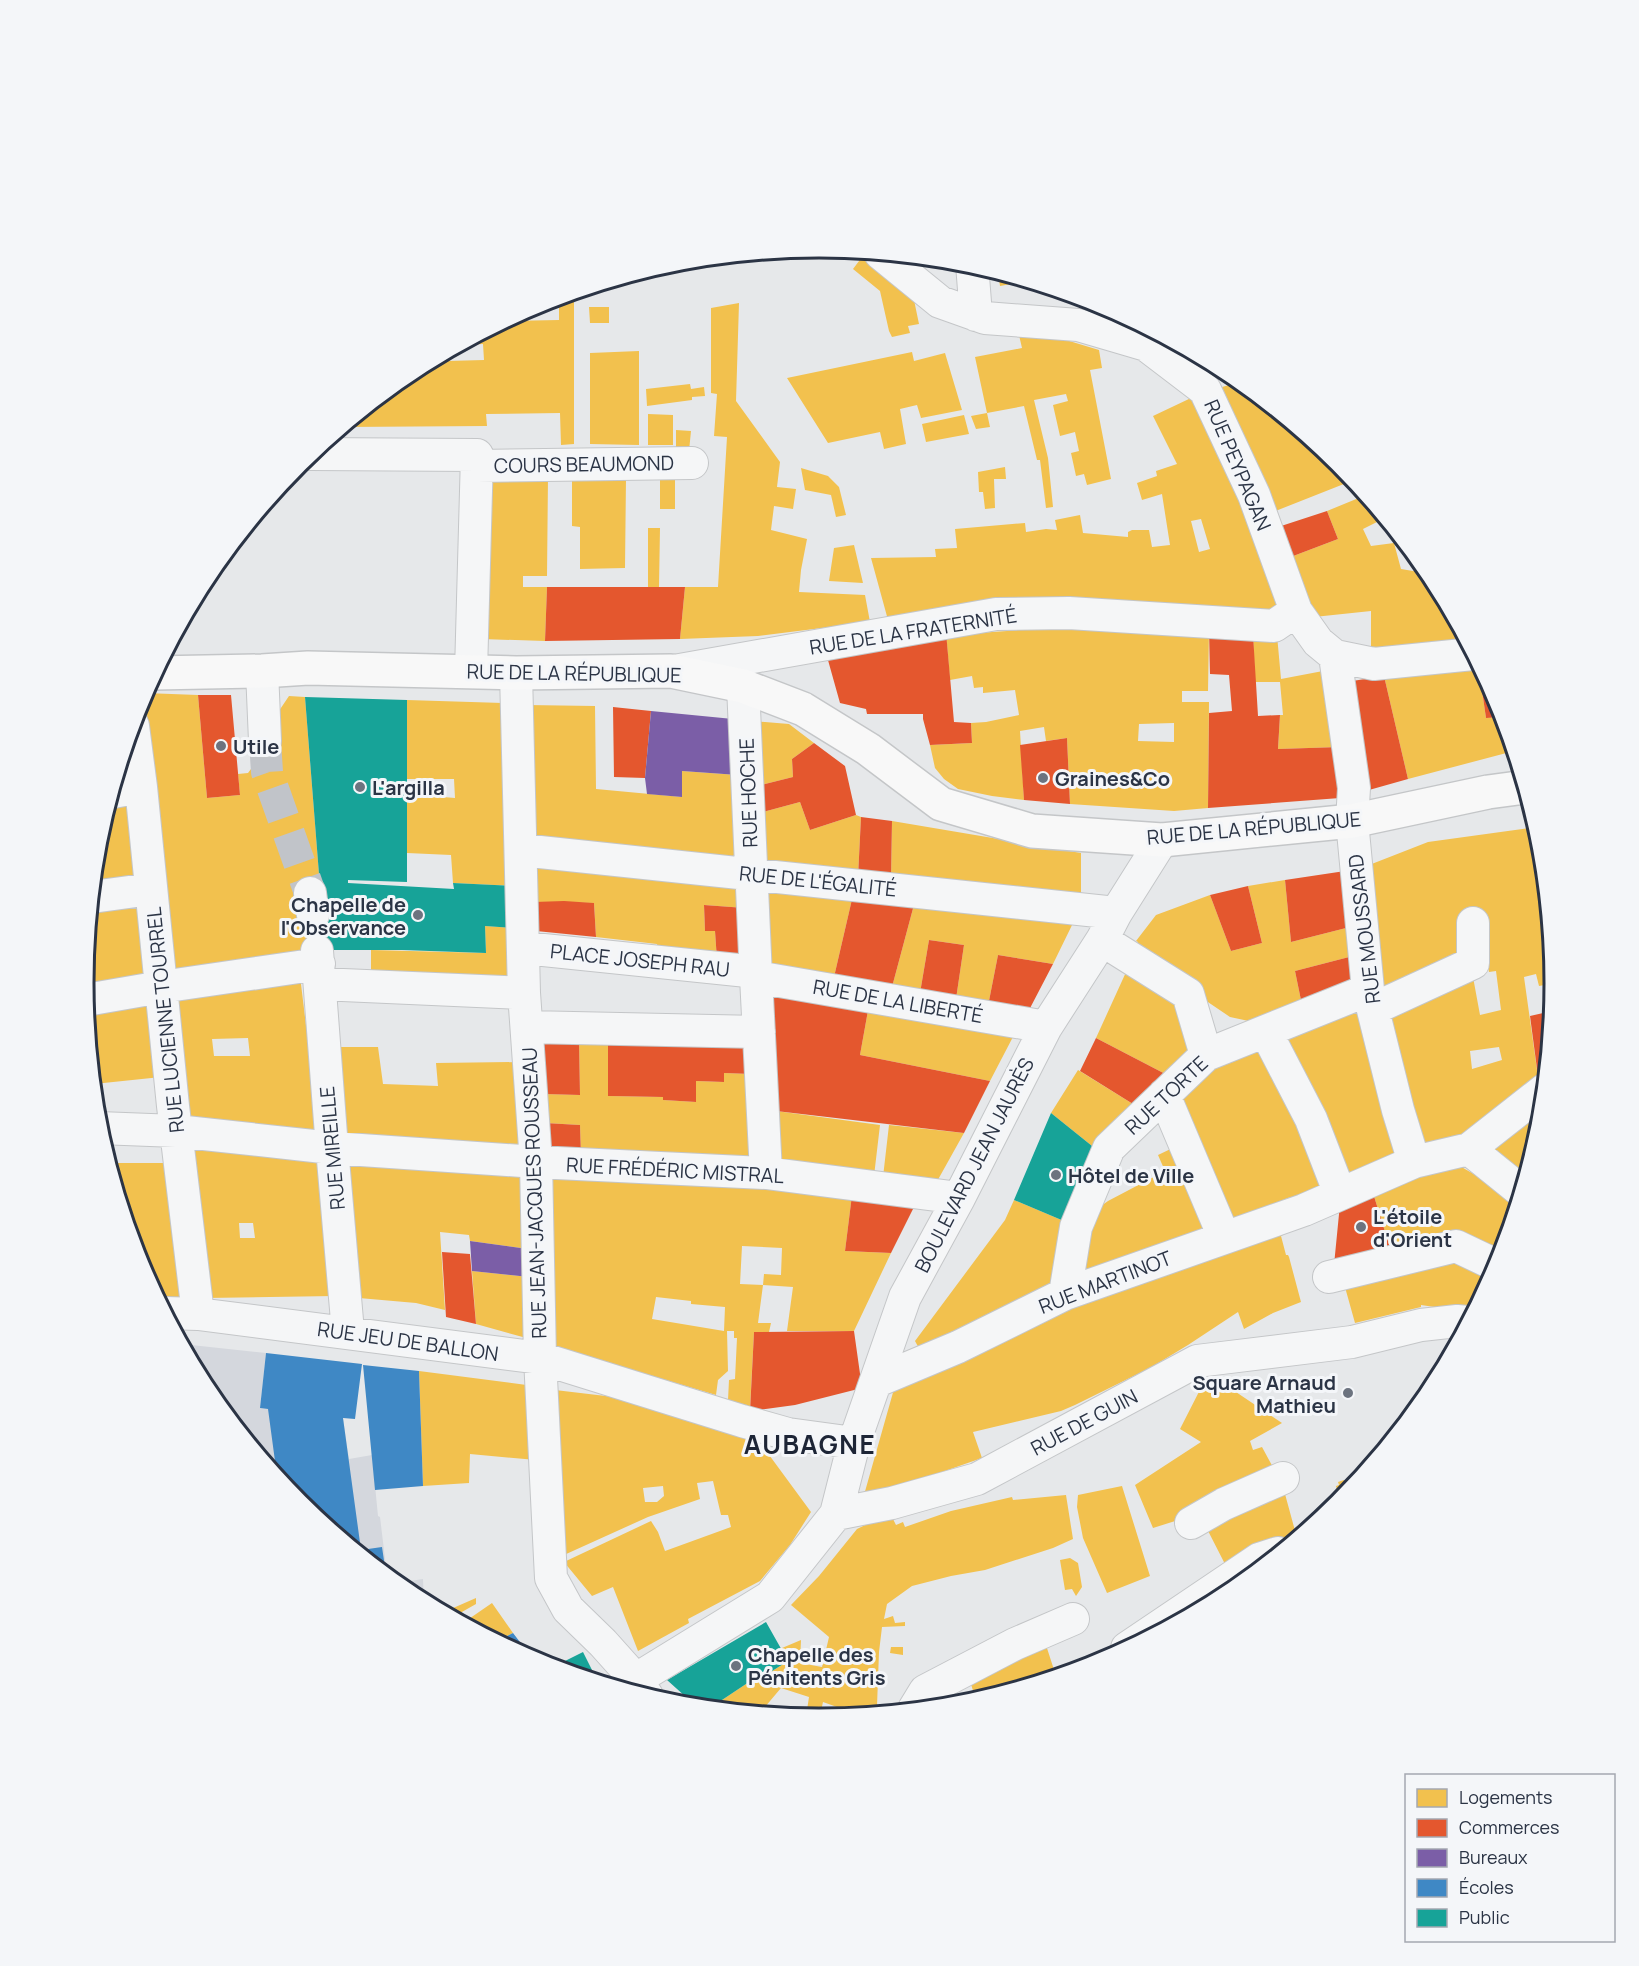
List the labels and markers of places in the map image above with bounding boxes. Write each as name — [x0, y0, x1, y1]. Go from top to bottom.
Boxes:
place label: Utile — [233, 733, 279, 760]
marker: Utile — [214, 739, 228, 753]
place label: Graines&Co — [1055, 765, 1170, 792]
marker: Graines&Co — [1036, 771, 1050, 785]
place label: L'argilla — [372, 774, 445, 801]
marker: L'argilla — [353, 780, 367, 794]
place label: Chapelle de l'Observance — [281, 891, 406, 941]
marker: Chapelle de l'Observance — [411, 908, 425, 922]
place label: Hôtel de Ville — [1068, 1162, 1194, 1189]
marker: Hôtel de Ville — [1049, 1168, 1063, 1182]
place label: L'étoile d'Orient — [1373, 1203, 1452, 1253]
marker: L'étoile d'Orient — [1354, 1220, 1368, 1234]
place label: Square Arnaud Mathieu — [1192, 1369, 1336, 1419]
marker: Square Arnaud Mathieu — [1341, 1386, 1355, 1400]
place label: Chapelle des Pénitents Gris — [748, 1641, 886, 1691]
marker: Chapelle des Pénitents Gris — [729, 1659, 743, 1673]

